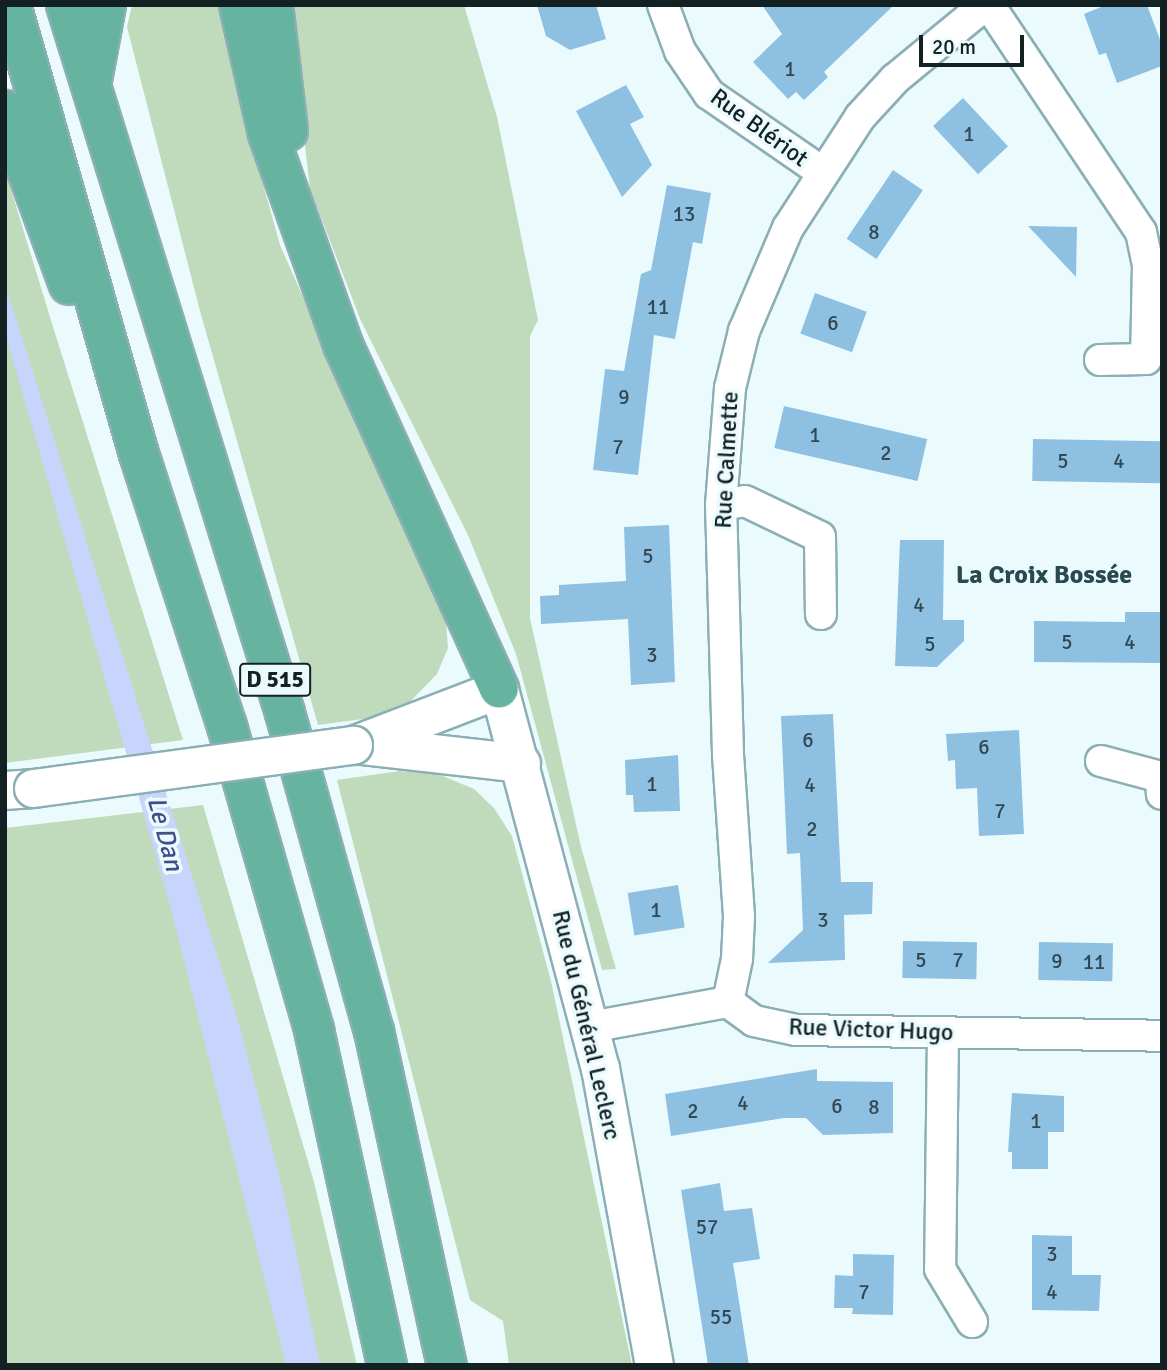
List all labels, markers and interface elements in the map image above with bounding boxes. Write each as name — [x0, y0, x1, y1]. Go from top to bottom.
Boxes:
scale bar — [922, 21, 1027, 65]
text: 20 m — [932, 34, 976, 60]
house number: 1 — [784, 56, 796, 82]
street label: Rue Blériot — [704, 83, 814, 173]
house number: 1 — [963, 121, 975, 147]
house number: 13 — [673, 201, 695, 227]
house number: 8 — [868, 219, 880, 245]
house number: 11 — [647, 294, 669, 320]
house number: 6 — [827, 310, 839, 336]
house number: 9 — [618, 384, 630, 410]
street label: Rue Calmette — [709, 391, 745, 529]
house number: 1 — [809, 422, 821, 448]
house number: 7 — [612, 434, 624, 460]
house number: 2 — [880, 440, 892, 466]
house number: 5 — [1057, 448, 1069, 474]
house number: 4 — [1113, 448, 1125, 474]
house number: 5 — [642, 543, 654, 569]
district label: La Croix Bossée — [956, 560, 1132, 592]
house number: 4 — [913, 592, 925, 618]
house number: 5 — [1061, 629, 1073, 655]
house number: 4 — [1124, 629, 1136, 655]
house number: 5 — [924, 631, 936, 657]
house number: 3 — [646, 642, 658, 668]
road number: D 515 — [238, 660, 312, 700]
house number: 6 — [802, 727, 814, 753]
house number: 6 — [978, 734, 990, 760]
house number: 1 — [646, 771, 658, 797]
house number: 4 — [804, 772, 816, 798]
water label: Le Dan — [139, 793, 189, 875]
house number: 7 — [994, 798, 1006, 824]
house number: 2 — [806, 816, 818, 842]
house number: 1 — [650, 897, 662, 923]
street label: Rue du Général Leclerc — [546, 907, 626, 1143]
house number: 3 — [817, 907, 829, 933]
house number: 5 — [915, 947, 927, 973]
house number: 7 — [952, 947, 964, 973]
house number: 9 — [1051, 948, 1063, 974]
house number: 11 — [1083, 949, 1105, 975]
street label: Rue Victor Hugo — [788, 1013, 954, 1047]
house number: 4 — [737, 1090, 749, 1116]
house number: 6 — [831, 1093, 843, 1119]
house number: 8 — [868, 1094, 880, 1120]
house number: 2 — [687, 1098, 699, 1124]
house number: 1 — [1030, 1108, 1042, 1134]
house number: 57 — [696, 1214, 718, 1240]
house number: 3 — [1046, 1241, 1058, 1267]
house number: 7 — [858, 1279, 870, 1305]
house number: 4 — [1046, 1279, 1058, 1305]
house number: 55 — [710, 1304, 732, 1330]

